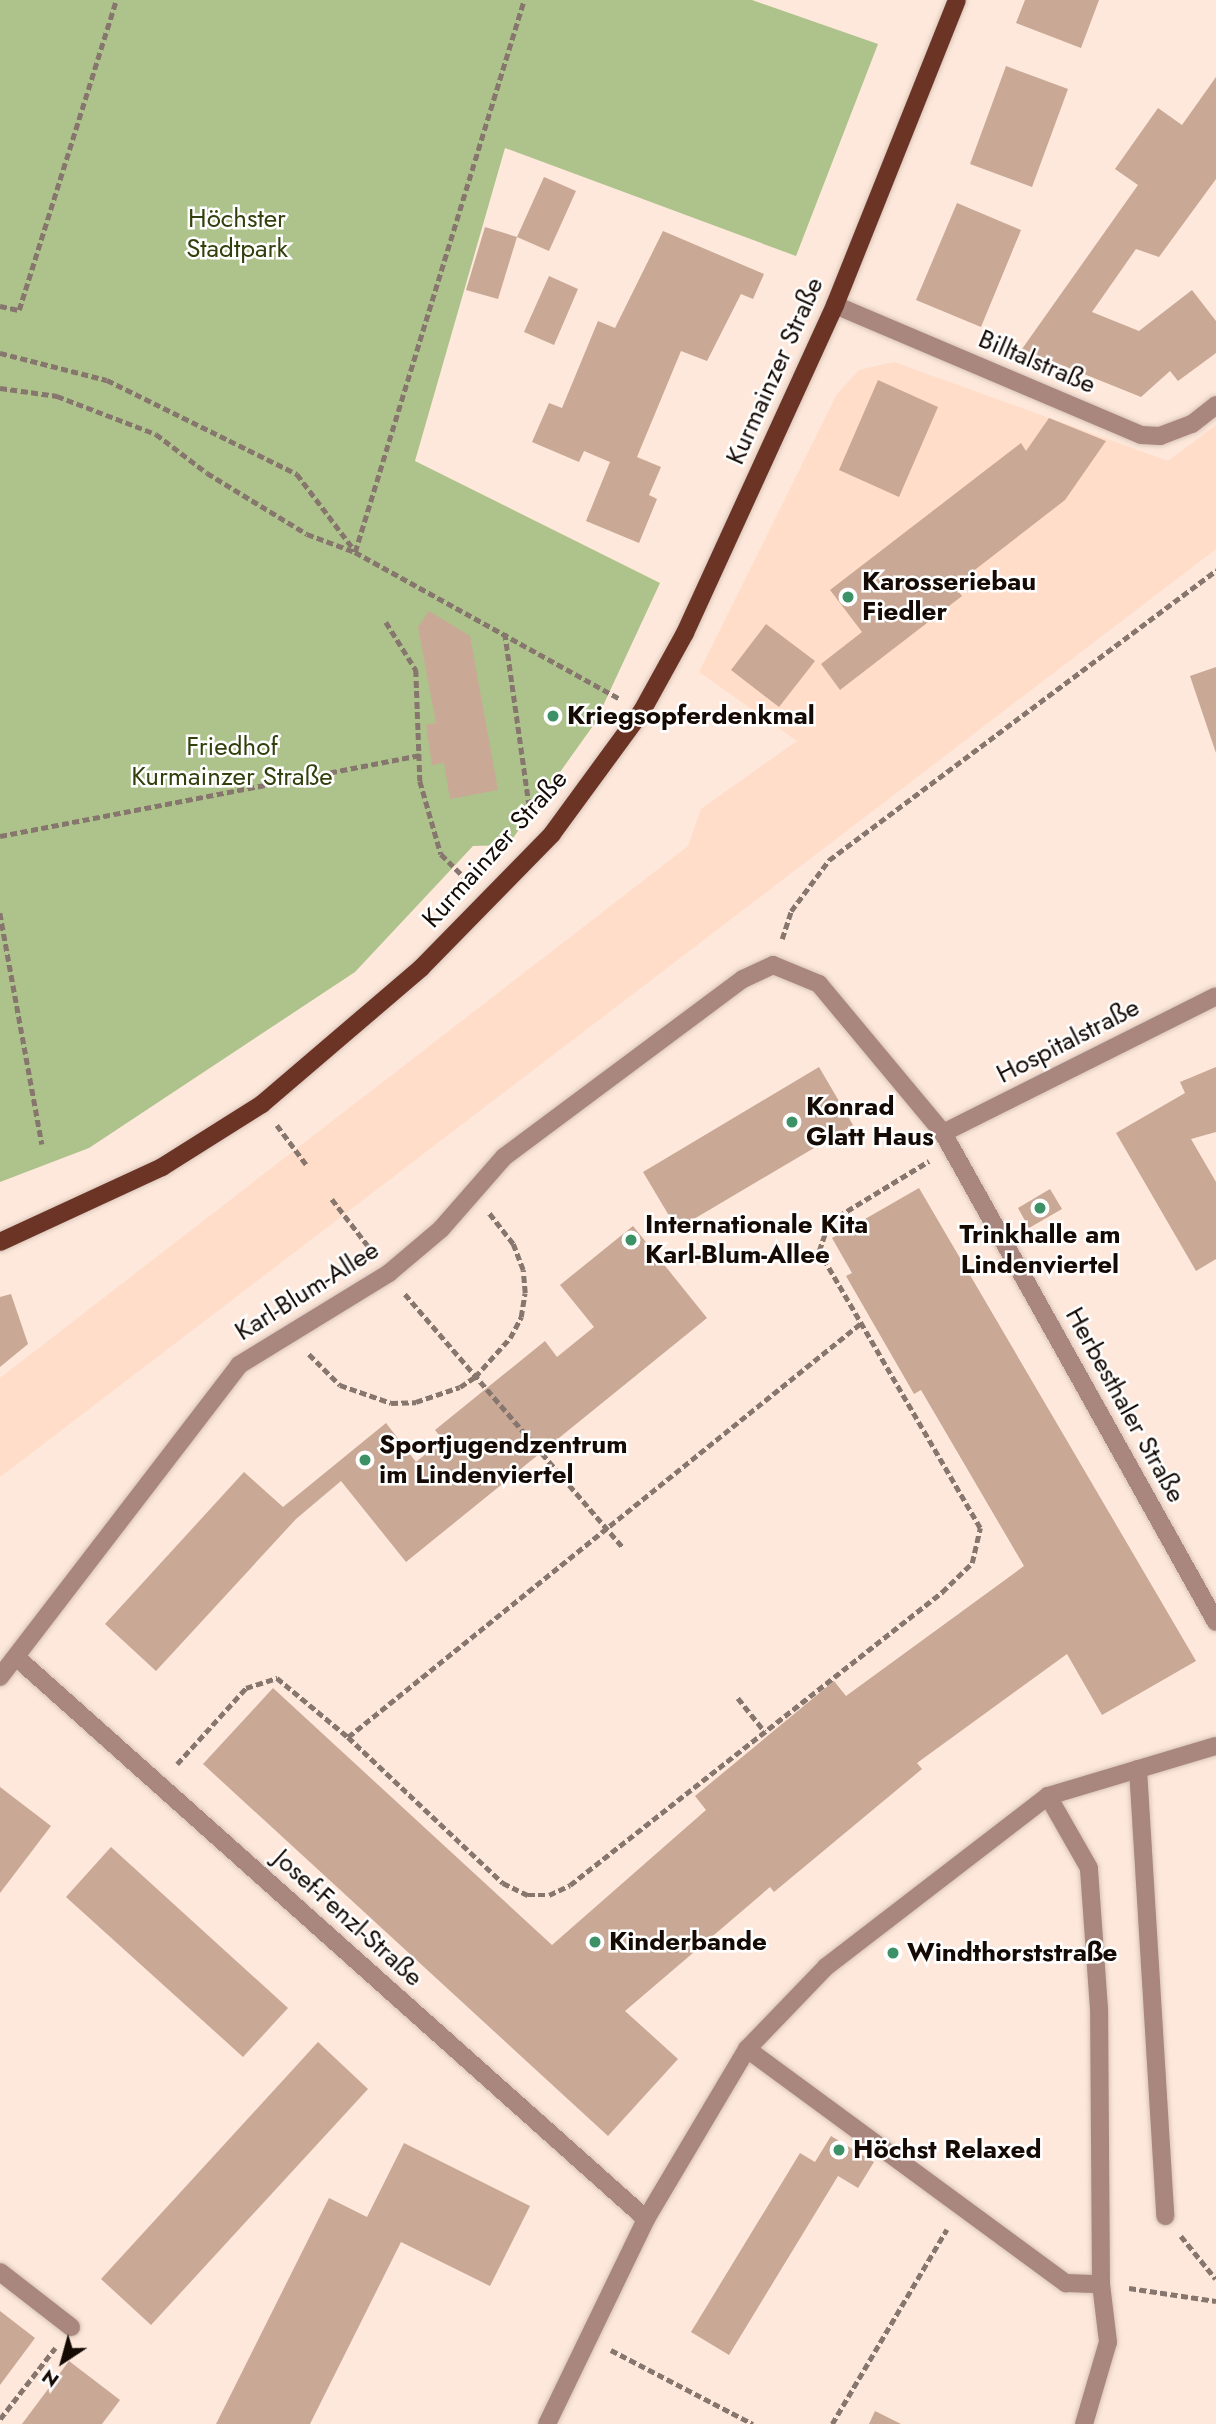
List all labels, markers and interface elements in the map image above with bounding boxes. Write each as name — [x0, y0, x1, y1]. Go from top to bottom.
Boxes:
park label: Höchster Stadtpark — [186, 203, 288, 264]
street label: Kurmainzer Straße — [720, 273, 830, 469]
street label: Billtalstraße — [974, 323, 1100, 401]
place label: Karosseriebau Fiedler — [862, 566, 1036, 628]
marker: Karosseriebau Fiedler — [840, 589, 856, 605]
place label: Kriegsopferdenkmal — [567, 700, 815, 732]
marker: Kriegsopferdenkmal — [545, 708, 561, 724]
park label: Friedhof Kurmainzer Straße — [131, 731, 333, 792]
street label: Kurmainzer Straße — [416, 764, 574, 934]
street label: Hospitalstraße — [992, 992, 1144, 1090]
place label: Konrad Glatt Haus — [806, 1091, 934, 1152]
marker: Konrad Glatt Haus — [784, 1114, 800, 1130]
marker: Trinkhalle am Lindenviertel — [1032, 1200, 1048, 1216]
place label: Internationale Kita Karl-Blum-Allee — [645, 1209, 868, 1270]
place label: Trinkhalle am Lindenviertel — [959, 1219, 1121, 1280]
marker: Internationale Kita Karl-Blum-Allee — [623, 1232, 639, 1248]
street label: Karl-Blum-Allee — [229, 1234, 385, 1348]
street label: Herbesthaler Straße — [1058, 1302, 1192, 1508]
place label: Sportjugendzentrum im Lindenviertel — [379, 1429, 628, 1490]
marker: Sportjugendzentrum im Lindenviertel — [357, 1452, 373, 1468]
street label: Josef-Fenzl-Straße — [267, 1843, 429, 1993]
place label: Kinderbande — [609, 1926, 767, 1958]
marker: Kinderbande — [587, 1934, 603, 1950]
place label: Windthorststraße — [907, 1937, 1117, 1969]
marker: Windthorststraße — [885, 1945, 901, 1961]
place label: Höchst Relaxed — [853, 2134, 1041, 2166]
marker: Höchst Relaxed — [831, 2142, 847, 2158]
north arrow — [28, 2326, 98, 2396]
text: N — [36, 2363, 64, 2394]

